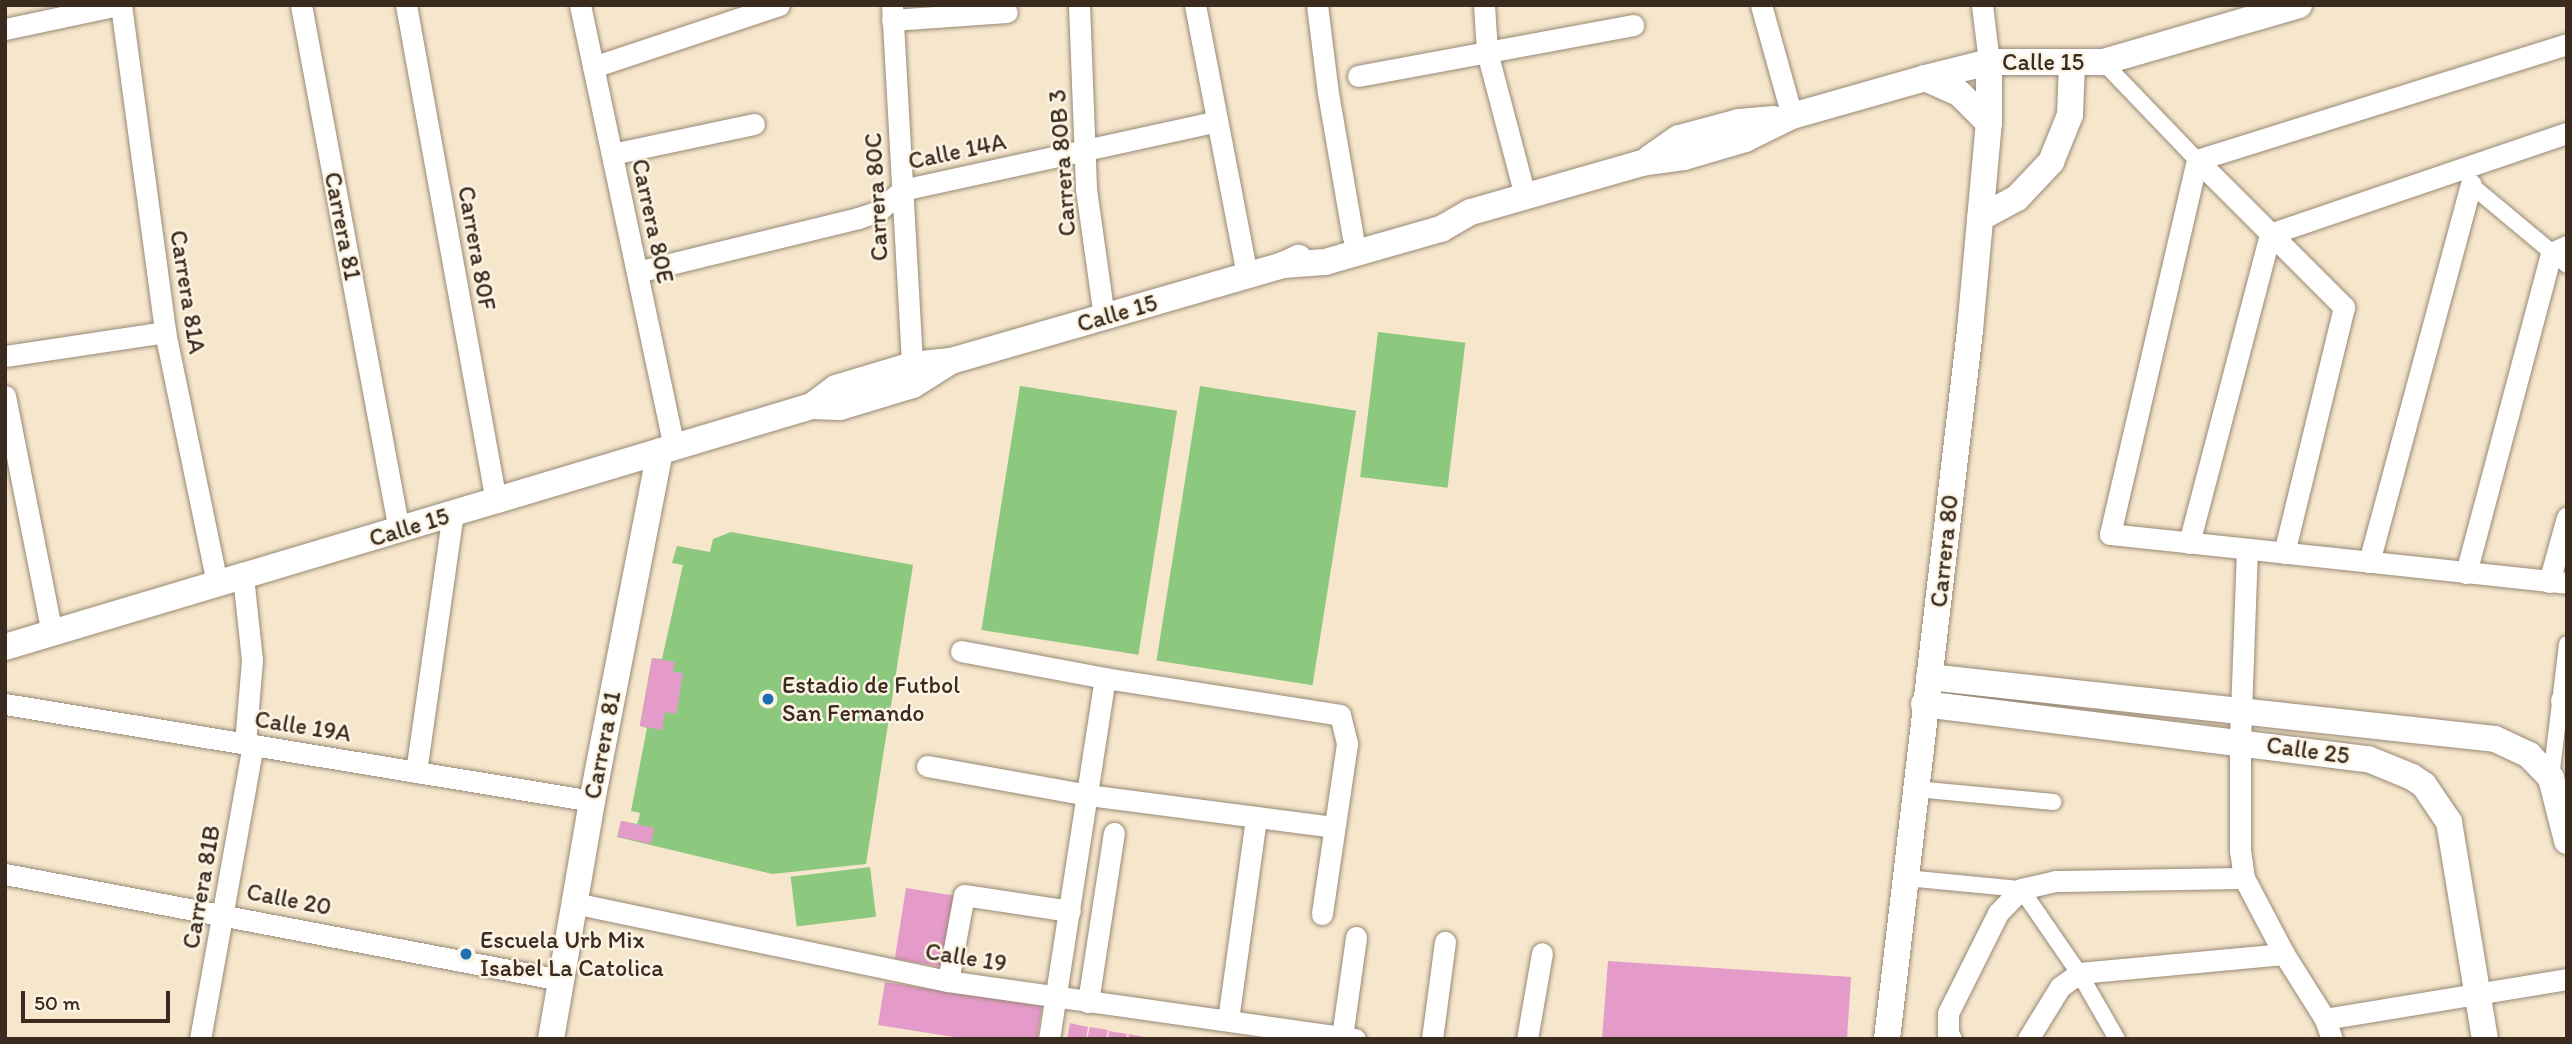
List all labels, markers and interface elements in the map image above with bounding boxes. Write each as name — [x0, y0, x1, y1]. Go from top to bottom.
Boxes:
street label: Calle 15 — [2002, 48, 2084, 76]
street label: Carrera 80B 3 — [1043, 89, 1081, 237]
street label: Calle 14A — [905, 127, 1009, 175]
street label: Carrera 80C — [858, 132, 894, 262]
street label: Carrera 80E — [626, 156, 680, 286]
street label: Carrera 81 — [318, 169, 368, 283]
street label: Carrera 80F — [452, 184, 502, 312]
street label: Carrera 81A — [164, 228, 212, 356]
street label: Calle 15 — [1074, 288, 1160, 338]
street label: Carrera 80 — [1924, 493, 1964, 609]
street label: Calle 15 — [366, 501, 452, 553]
place label: Estadio de Futbol San Fernando — [782, 671, 960, 727]
street label: Carrera 81 — [577, 688, 627, 802]
marker: Estadio de Futbol San Fernando — [760, 691, 776, 707]
street label: Calle 19A — [253, 704, 353, 748]
street label: Calle 25 — [2265, 730, 2351, 770]
street label: Carrera 81B — [176, 823, 226, 951]
street label: Calle 20 — [244, 877, 334, 921]
place label: Escuela Urb Mix Isabel La Catolica — [480, 926, 664, 982]
street label: Calle 19 — [923, 936, 1009, 978]
marker: Escuela Urb Mix Isabel La Catolica — [458, 946, 474, 962]
scale bar — [24, 978, 173, 1022]
text: 50 m — [34, 990, 80, 1015]

